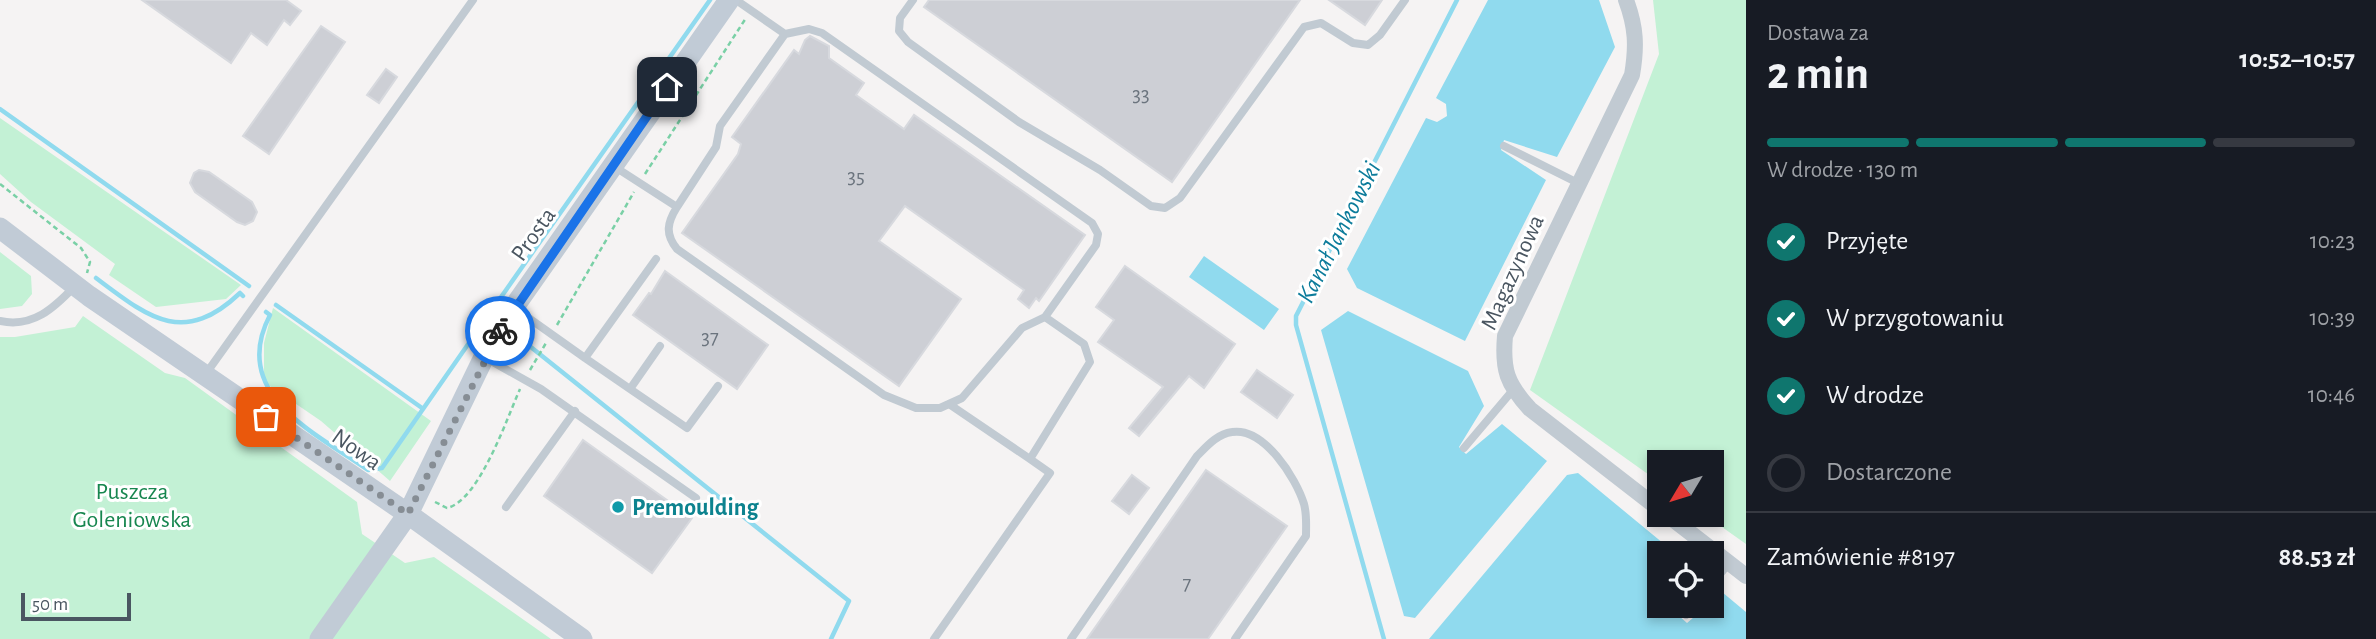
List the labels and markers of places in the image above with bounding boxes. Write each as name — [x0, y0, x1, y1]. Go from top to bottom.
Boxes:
pin — [637, 57, 697, 117]
pin — [236, 387, 296, 447]
place label: Premoulding — [632, 496, 759, 520]
marker: Premoulding — [610, 499, 626, 515]

